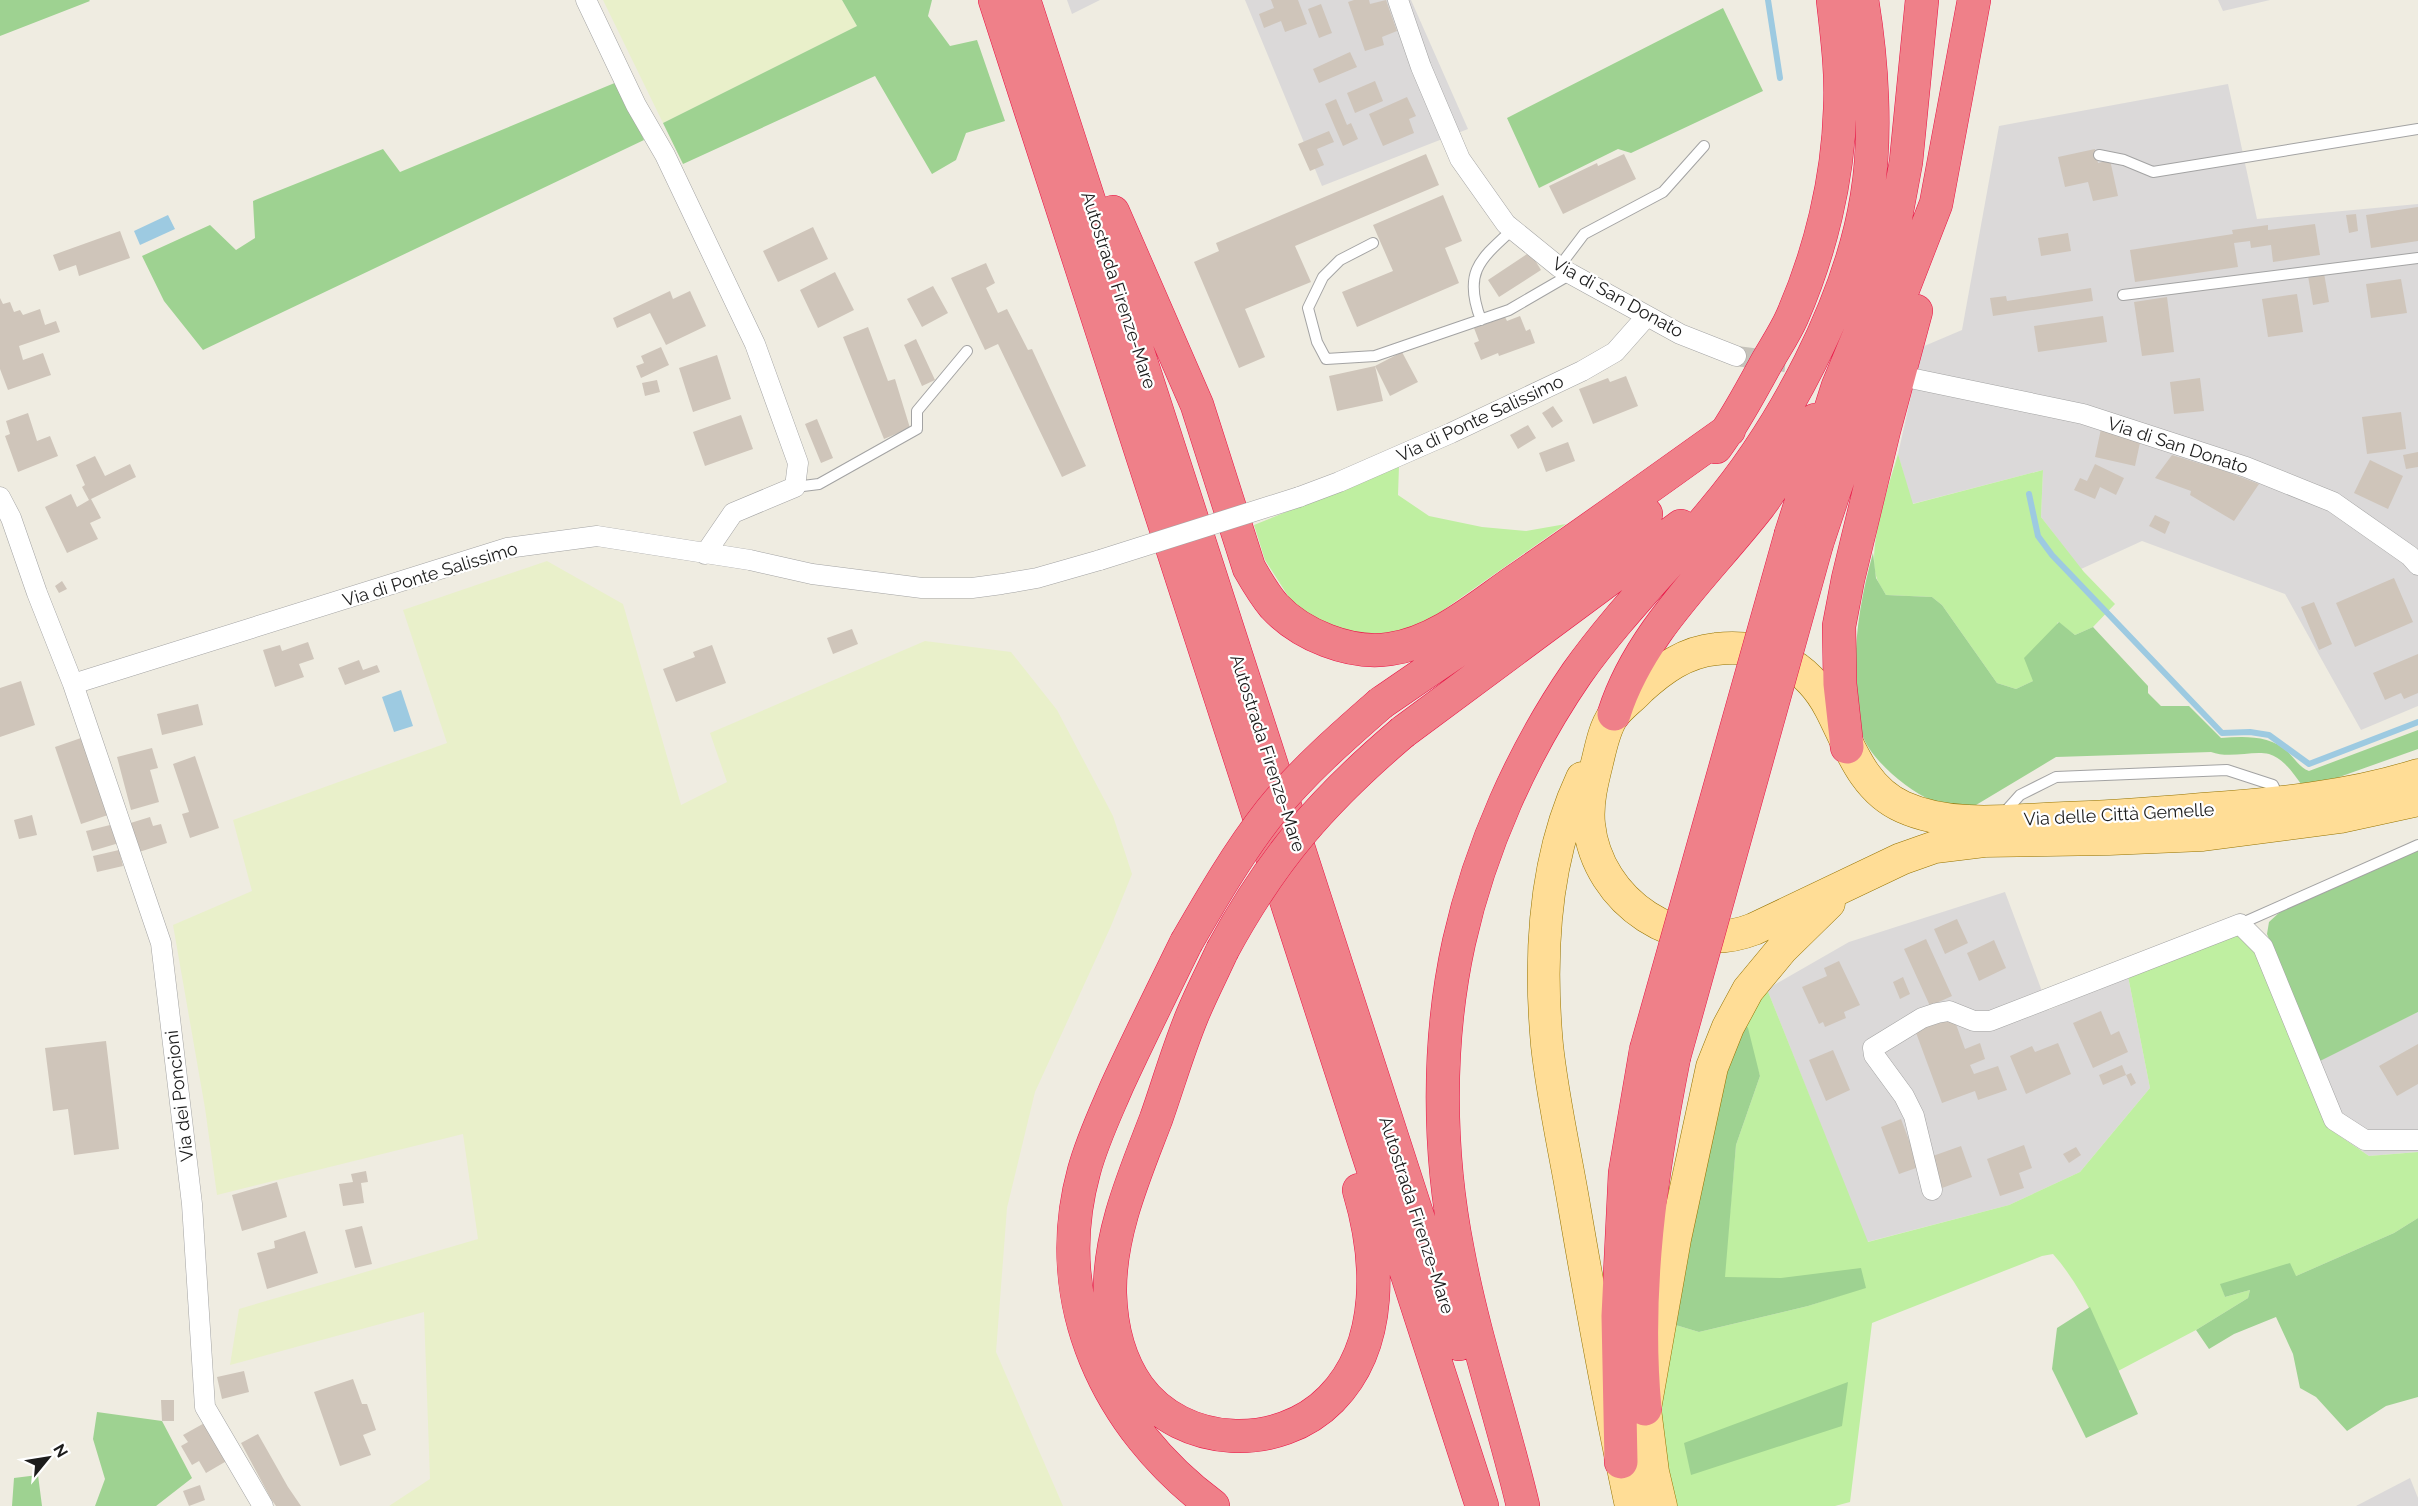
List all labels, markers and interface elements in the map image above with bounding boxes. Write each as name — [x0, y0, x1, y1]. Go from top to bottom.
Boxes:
street label: Autostrada Firenze-Mare — [1077, 189, 1161, 392]
street label: Via di San Donato — [1549, 252, 1687, 342]
street label: Via di Ponte Salissimo — [1393, 370, 1567, 466]
street label: Via di San Donato — [2105, 412, 2251, 478]
street label: Via di Ponte Salissimo — [340, 537, 520, 611]
street label: Autostrada Firenze-Mare — [1226, 652, 1310, 855]
street label: Via delle Città Gemelle — [2023, 798, 2215, 829]
street label: Via dei Poncioni — [161, 1029, 197, 1163]
street label: Autostrada Firenze-Mare — [1375, 1114, 1459, 1317]
north arrow — [18, 1428, 78, 1488]
text: N — [49, 1441, 72, 1461]

